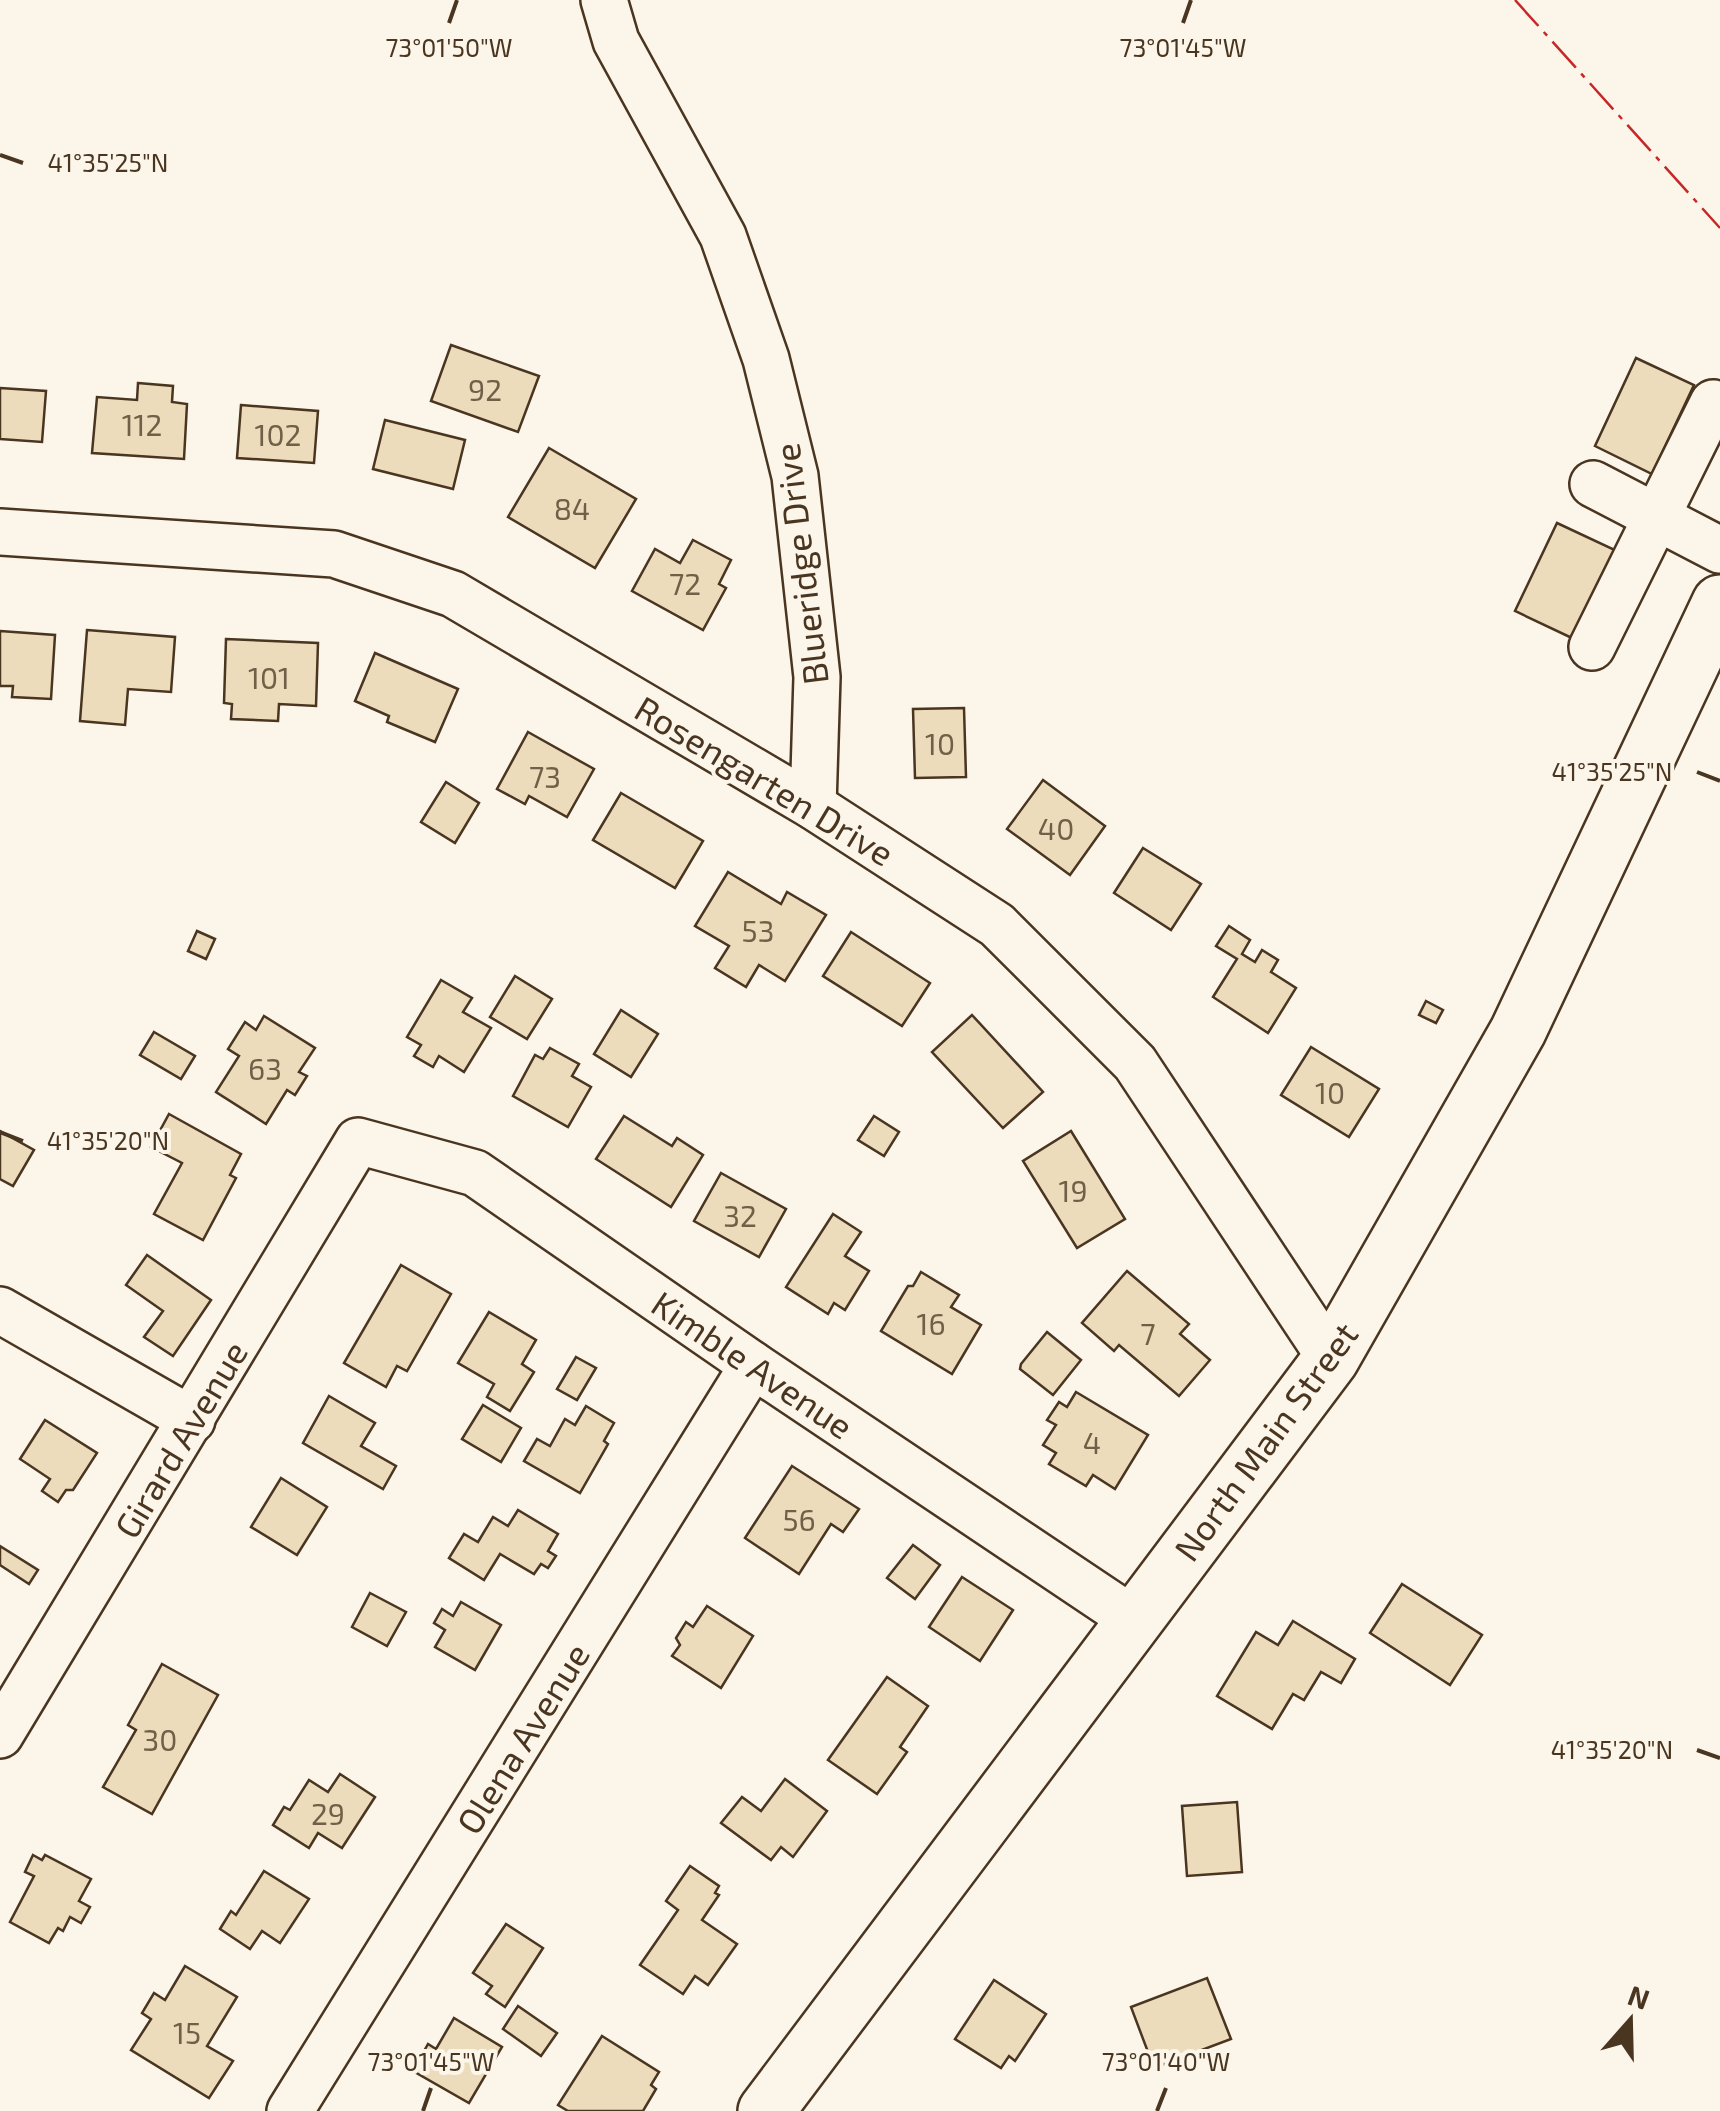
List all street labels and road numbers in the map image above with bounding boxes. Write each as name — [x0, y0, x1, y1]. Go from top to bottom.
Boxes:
street label: Blueridge Drive — [764, 441, 836, 687]
street label: Rosengarten Drive — [628, 686, 902, 874]
street label: Kimble Avenue — [644, 1281, 862, 1447]
street label: North Main Street — [1165, 1314, 1365, 1568]
street label: Girard Avenue — [105, 1333, 255, 1545]
street label: Olena Avenue — [447, 1635, 597, 1841]

